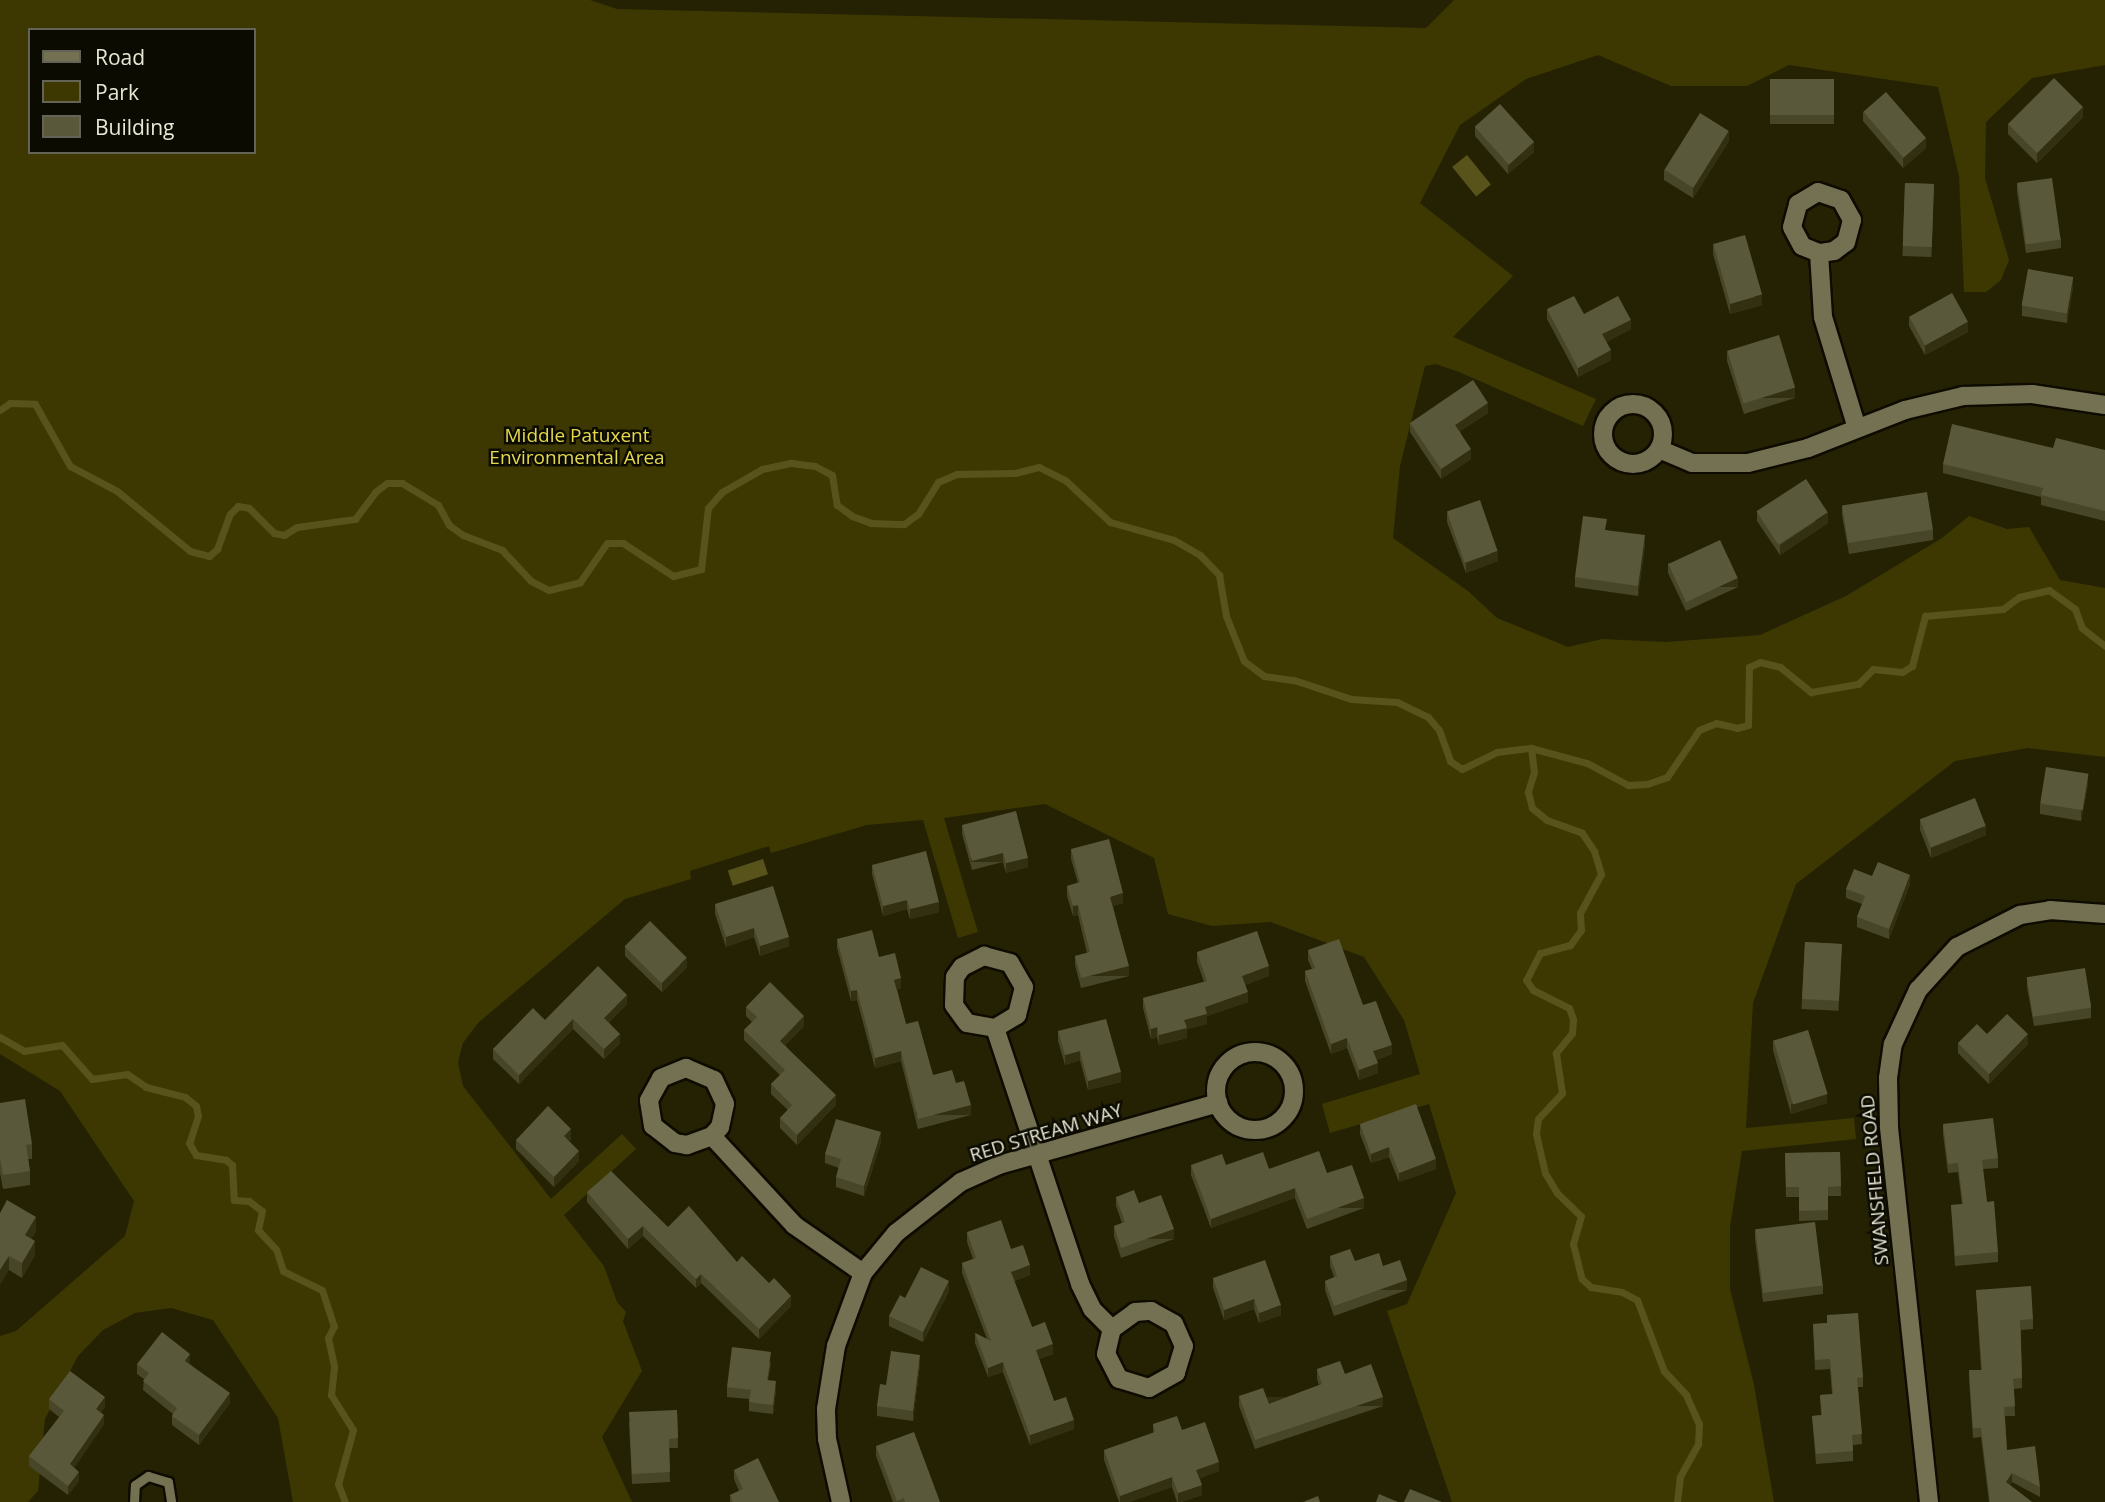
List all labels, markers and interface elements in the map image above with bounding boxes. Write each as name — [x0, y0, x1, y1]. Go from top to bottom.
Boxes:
legend — [28, 28, 256, 154]
text: Road — [95, 43, 145, 71]
text: Park — [95, 78, 139, 106]
text: Building — [95, 113, 174, 141]
park label: Middle Patuxent Environmental Area — [489, 425, 665, 469]
street label: SWANSFIELD ROAD — [1856, 1094, 1894, 1266]
street label: RED STREAM WAY — [967, 1099, 1125, 1167]

